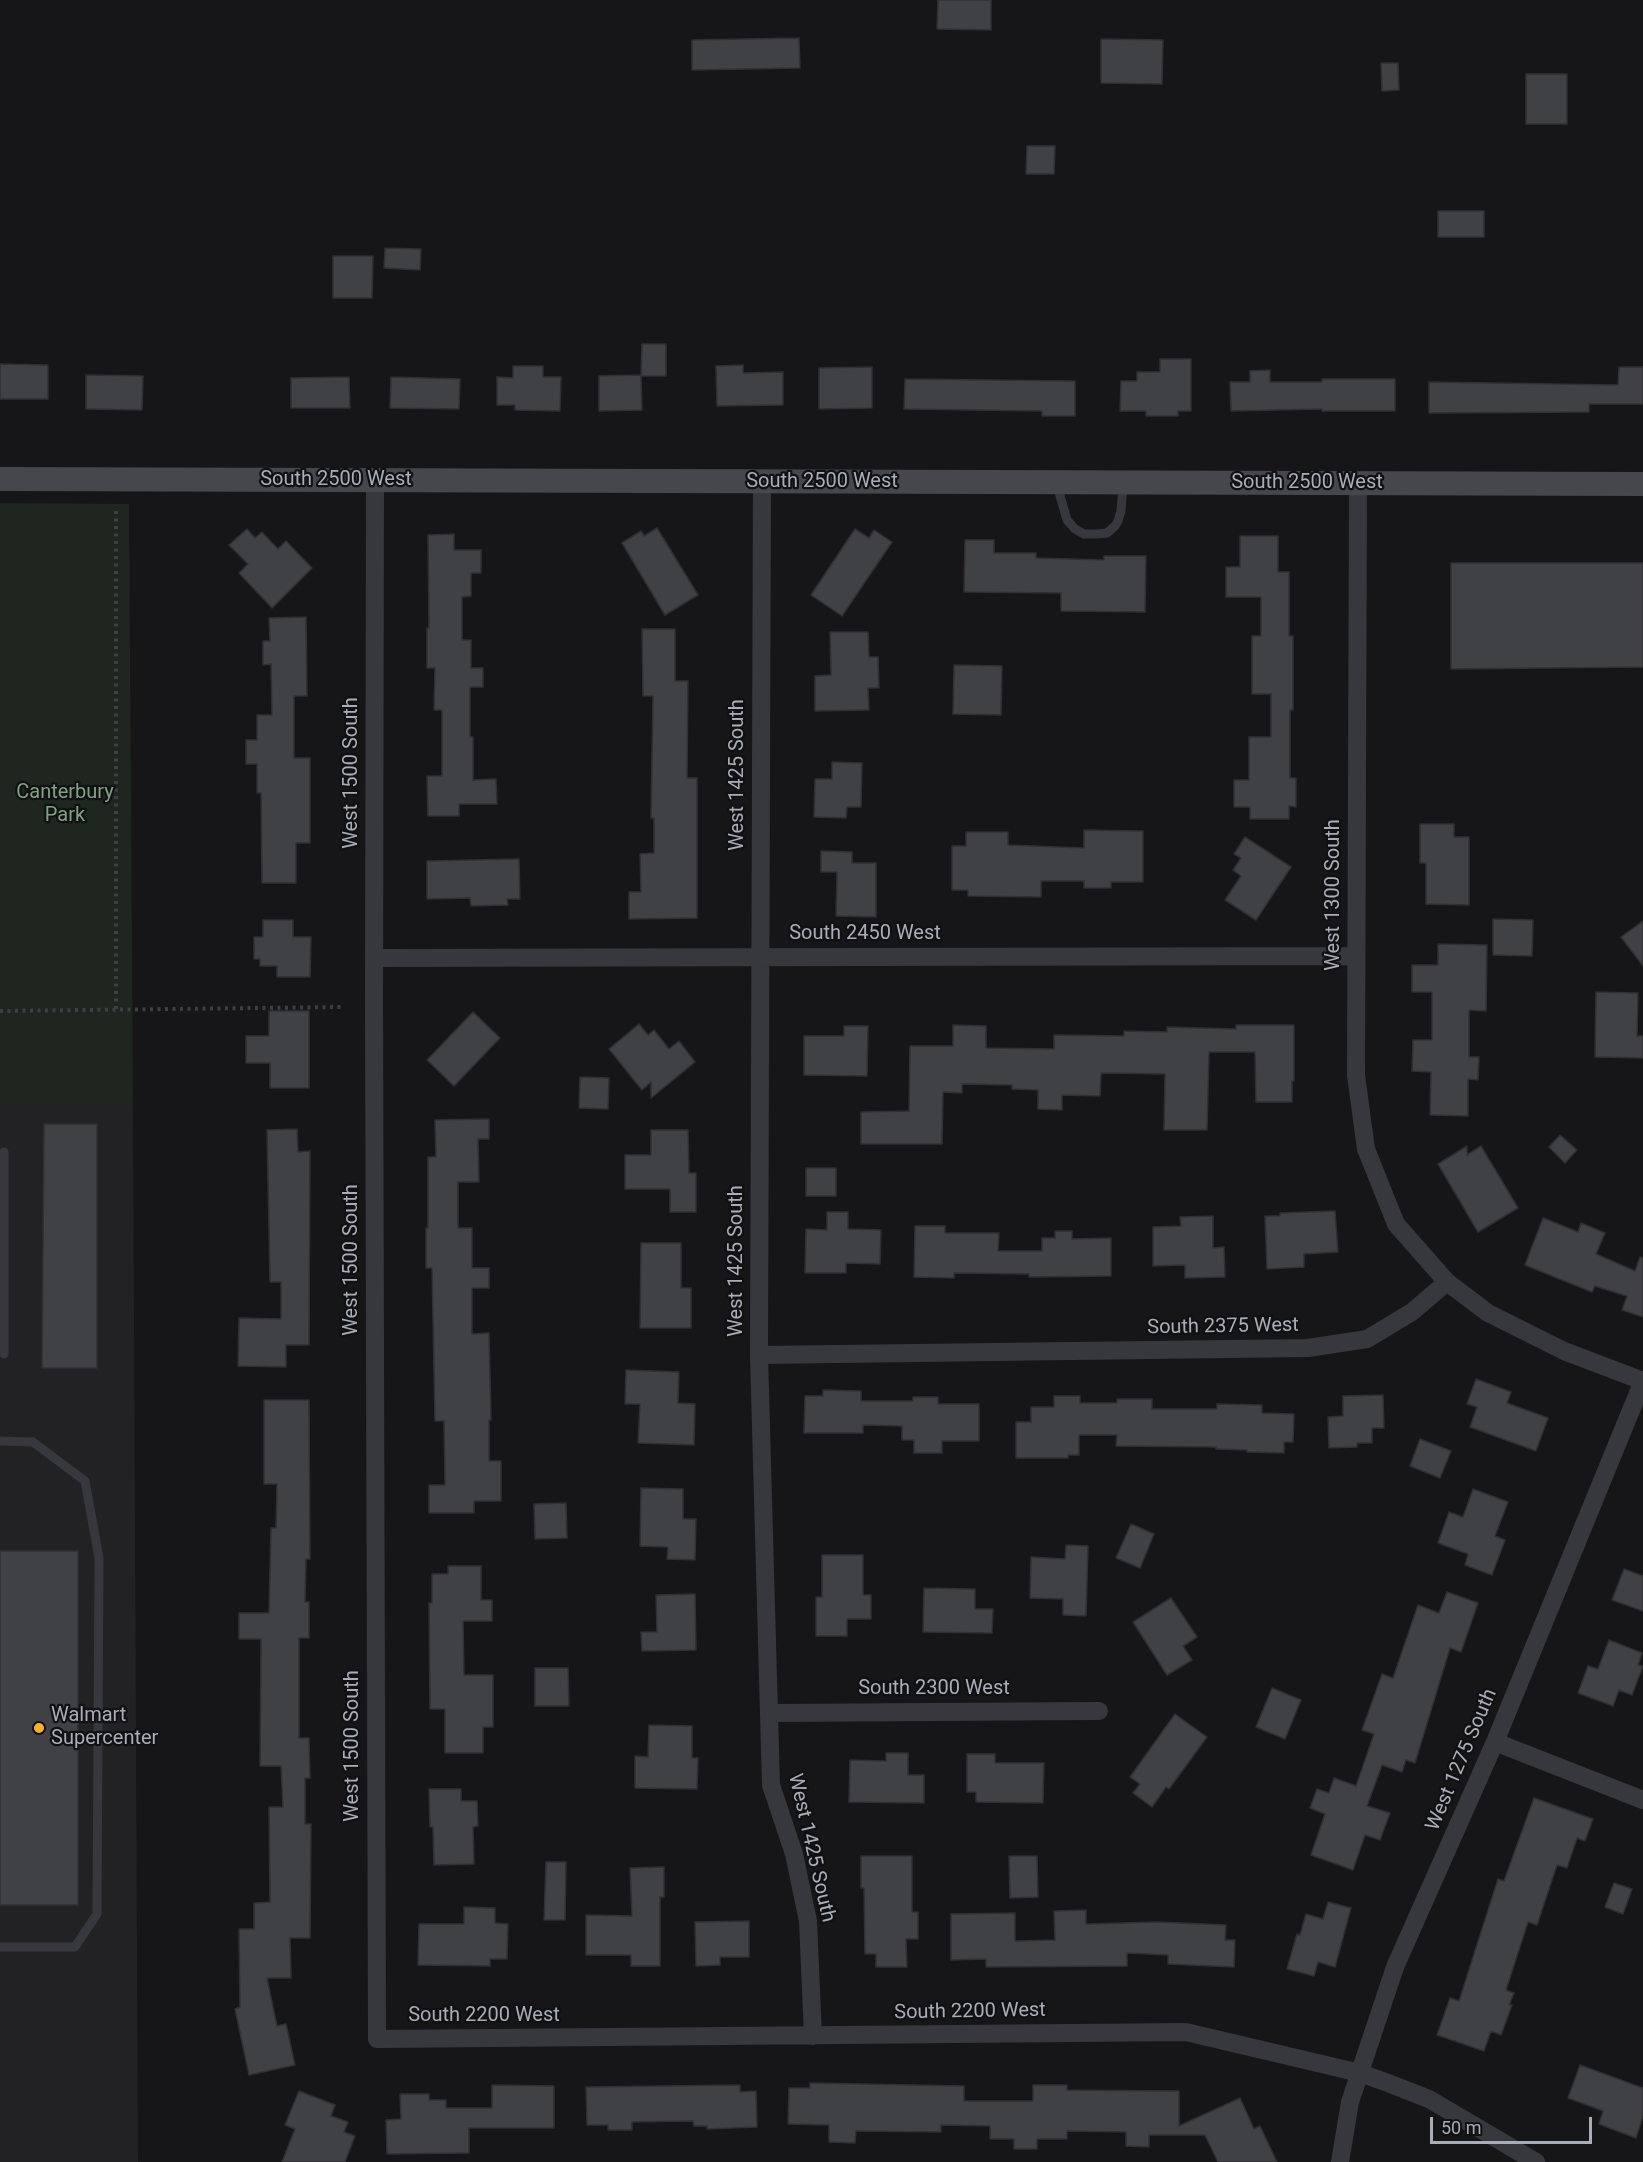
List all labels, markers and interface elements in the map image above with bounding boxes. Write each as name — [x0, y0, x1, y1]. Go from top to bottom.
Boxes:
street label: South 2500 West — [260, 468, 412, 492]
street label: South 2500 West — [746, 470, 898, 494]
street label: South 2500 West — [1231, 471, 1383, 495]
street label: West 1500 South — [340, 697, 364, 849]
street label: West 1425 South — [726, 699, 750, 851]
park label: Canterbury Park — [16, 781, 114, 828]
street label: West 1300 South — [1322, 819, 1346, 971]
street label: South 2450 West — [789, 922, 941, 946]
street label: West 1500 South — [340, 1184, 364, 1336]
street label: West 1425 South — [725, 1185, 749, 1337]
street label: South 2375 West — [1147, 1314, 1299, 1340]
street label: West 1500 South — [341, 1670, 365, 1822]
street label: South 2300 West — [858, 1677, 1010, 1701]
street label: West 1275 South — [1421, 1686, 1503, 1834]
place label: Walmart Supercenter — [51, 1704, 158, 1751]
marker: Walmart Supercenter — [32, 1721, 46, 1735]
street label: West 1425 South — [782, 1771, 840, 1925]
street label: South 2200 West — [894, 1999, 1046, 2025]
street label: South 2200 West — [408, 2004, 560, 2028]
scale bar — [1433, 2105, 1595, 2143]
text: 50 m — [1441, 2117, 1481, 2138]

